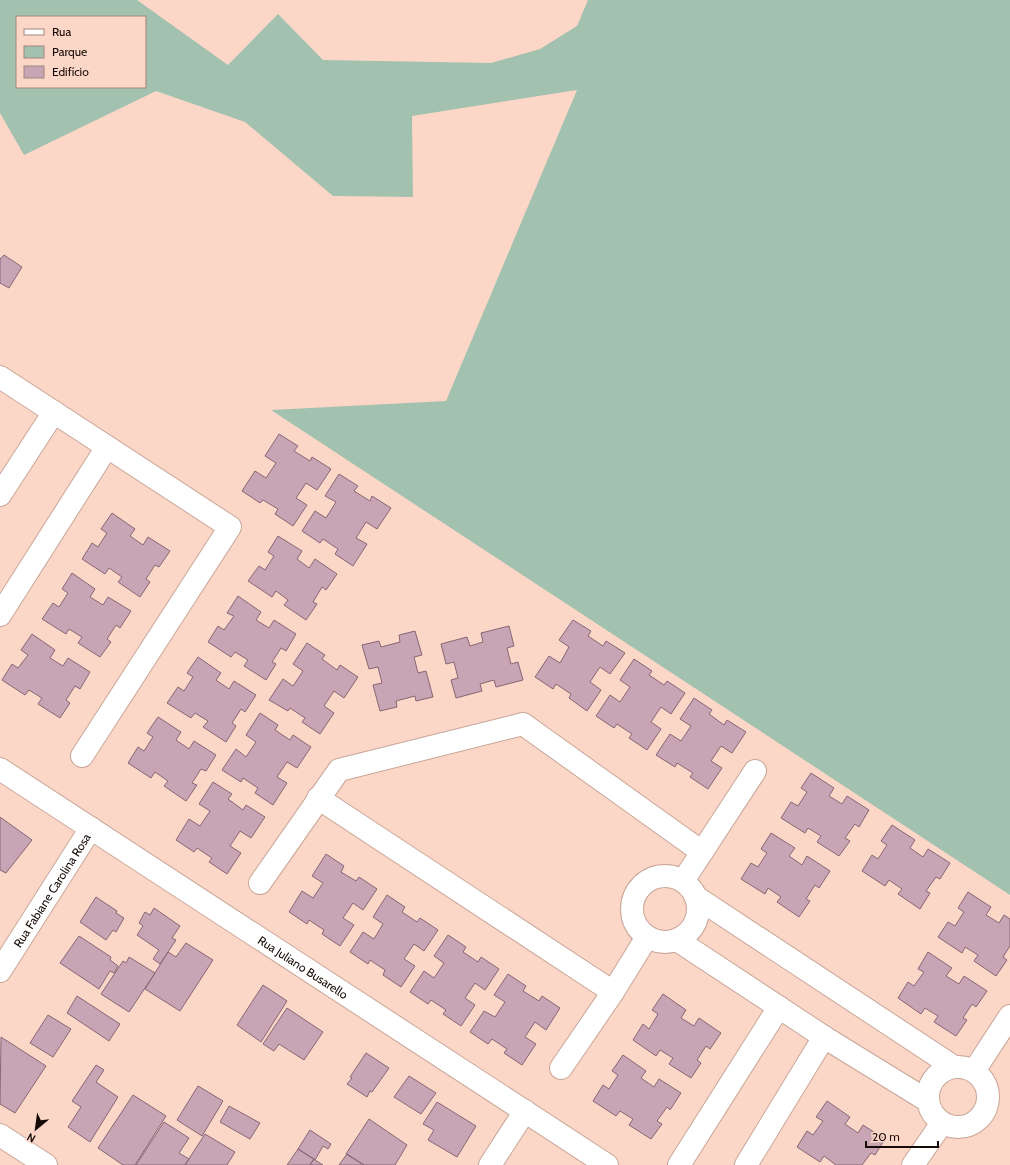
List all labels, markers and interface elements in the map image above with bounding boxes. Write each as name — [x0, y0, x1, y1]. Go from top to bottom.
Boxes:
legend — [16, 16, 146, 88]
text: Rua — [52, 24, 71, 39]
text: Parque — [52, 44, 87, 59]
text: Edifício — [52, 64, 89, 79]
street label: Rua Fabiane Carolina Rosa — [10, 830, 93, 950]
street label: Rua Juliano Busarello — [255, 932, 351, 1002]
north arrow — [16, 1109, 56, 1149]
scale bar — [866, 1123, 938, 1149]
text: 20 m — [872, 1129, 900, 1144]
text: N — [24, 1130, 38, 1146]

